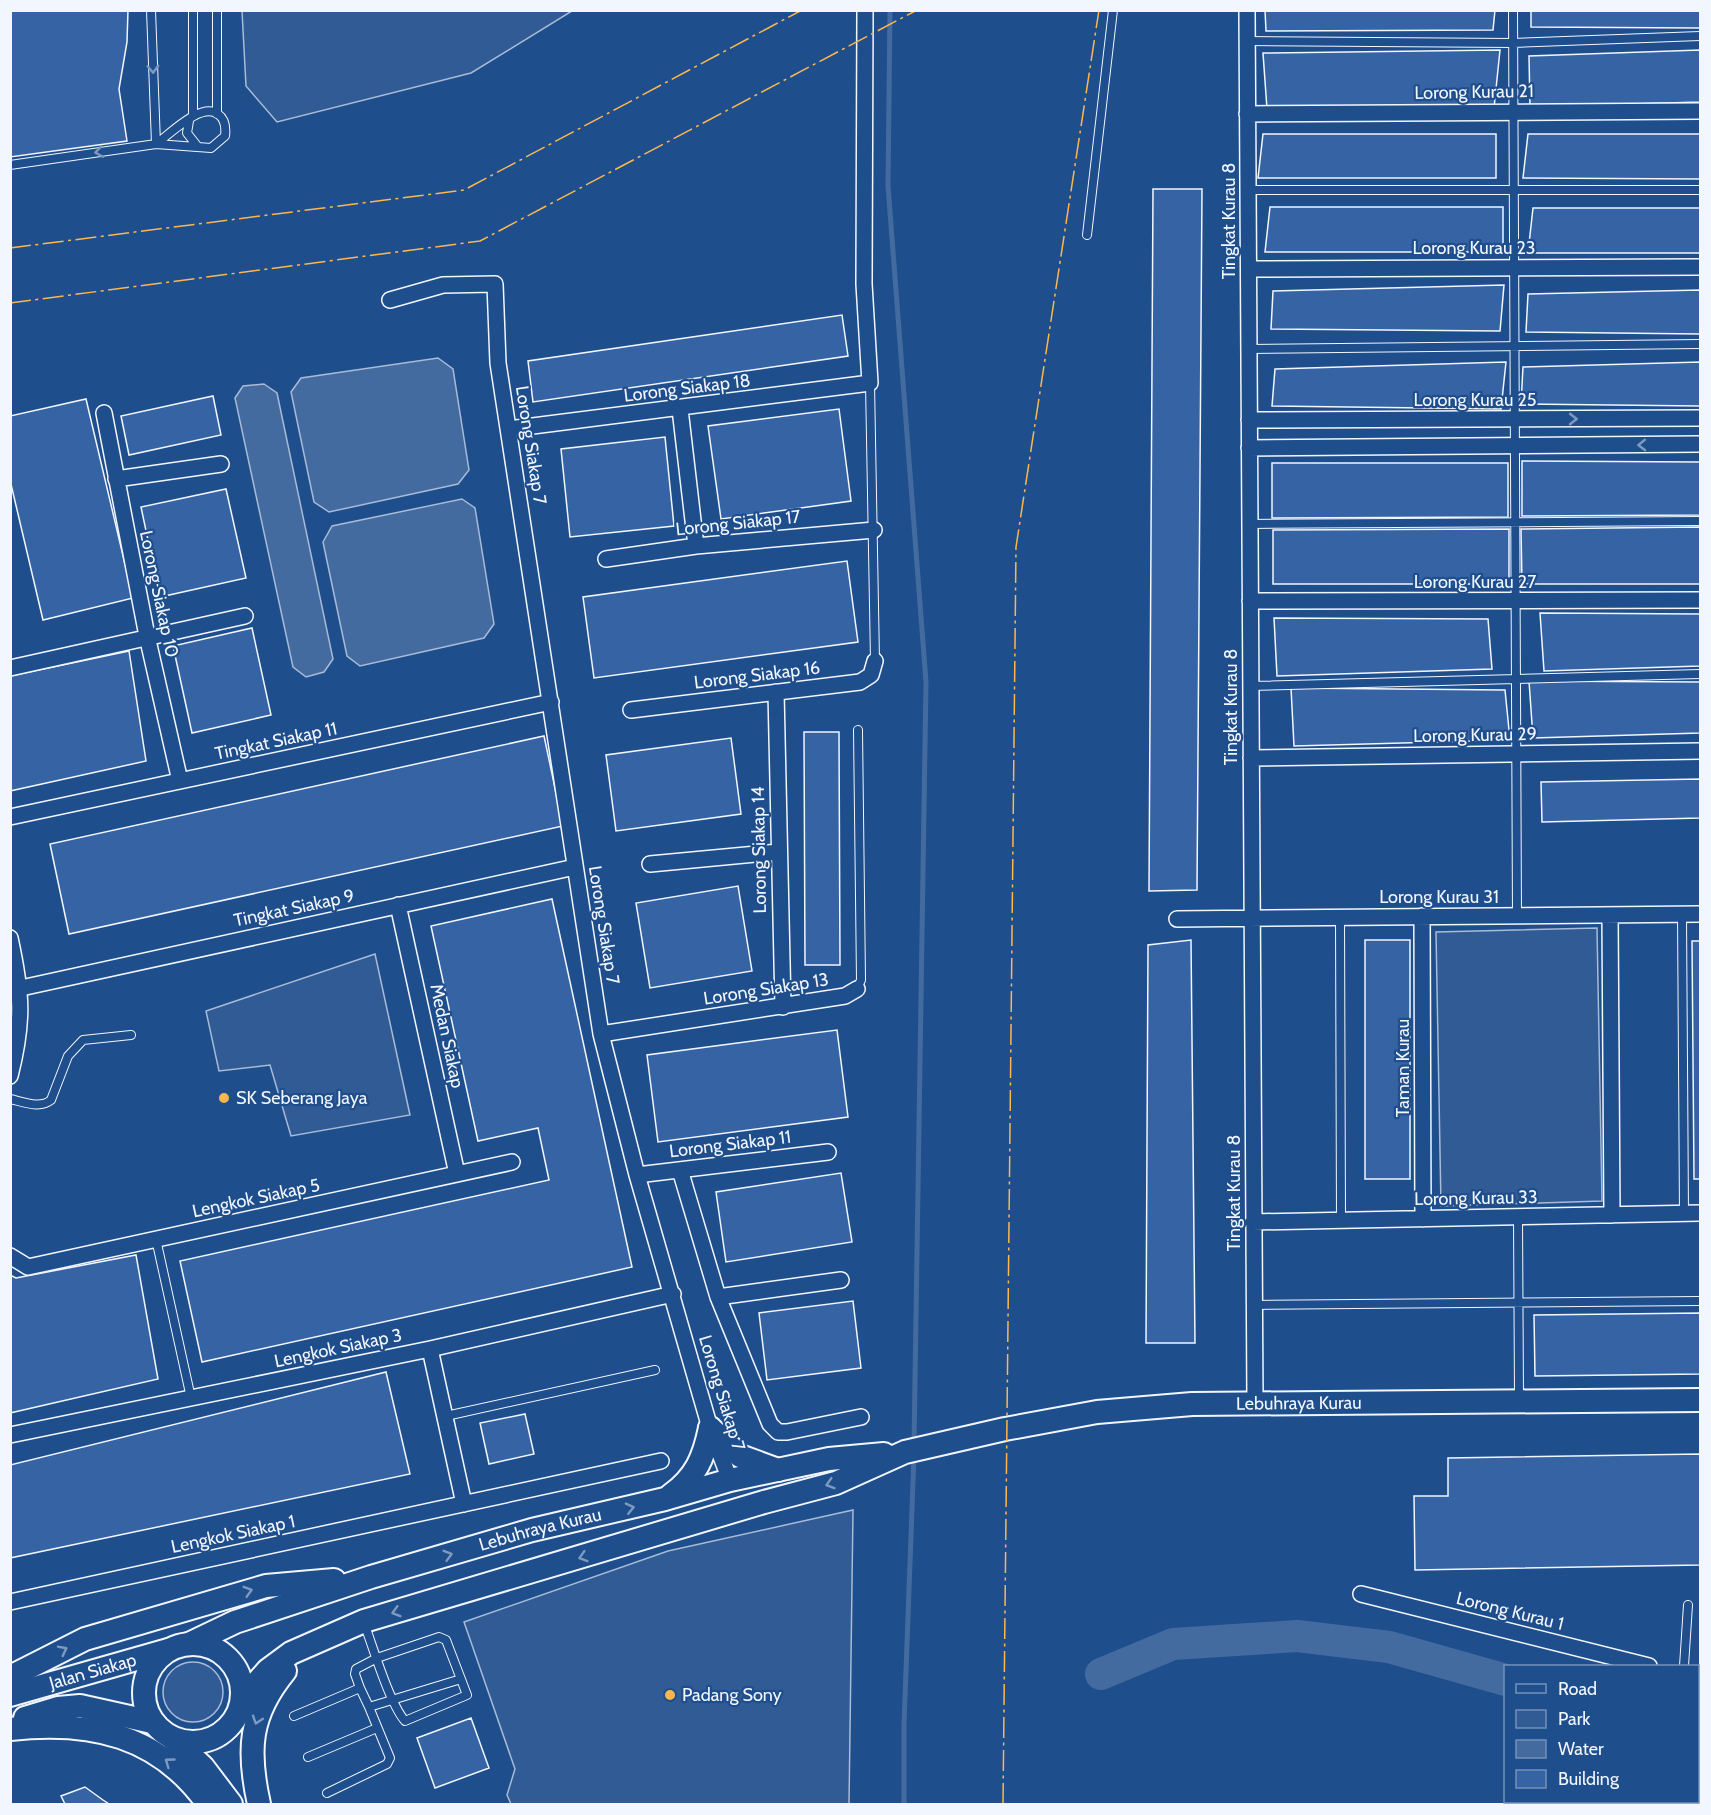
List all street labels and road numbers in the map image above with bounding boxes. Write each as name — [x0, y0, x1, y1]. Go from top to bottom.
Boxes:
street label: Lorong Kurau 21 — [1414, 80, 1534, 104]
street label: Tingkat Kurau 8 — [1218, 163, 1240, 279]
street label: Lorong Kurau 23 — [1412, 237, 1536, 259]
street label: Lorong Siakap 18 — [622, 369, 752, 407]
street label: Lorong Siakap 7 — [511, 384, 551, 506]
street label: Lorong Kurau 25 — [1413, 389, 1537, 411]
street label: Lorong Siakap 17 — [674, 505, 802, 541]
street label: Lorong Siakap 10 — [135, 529, 183, 659]
street label: Lorong Kurau 27 — [1414, 571, 1536, 593]
street label: Tingkat Kurau 8 — [1220, 649, 1242, 765]
street label: Lorong Siakap 16 — [693, 656, 821, 694]
street label: Tingkat Siakap 11 — [213, 717, 339, 765]
street label: Lorong Kurau 29 — [1413, 723, 1537, 747]
street label: Lorong Siakap 14 — [747, 786, 771, 914]
street label: Lorong Siakap 7 — [584, 864, 624, 986]
street label: Tingkat Siakap 9 — [232, 884, 356, 932]
street label: Lorong Kurau 31 — [1379, 886, 1499, 908]
street label: Lorong Siakap 13 — [702, 968, 830, 1010]
street label: Medan Siakap — [425, 982, 469, 1090]
street label: Taman Kurau — [1392, 1019, 1414, 1117]
street label: Lorong Siakap 11 — [668, 1126, 792, 1162]
street label: Tingkat Kurau 8 — [1223, 1135, 1245, 1251]
street label: Lengkok Siakap 5 — [190, 1174, 322, 1222]
street label: Lorong Kurau 33 — [1414, 1186, 1538, 1210]
street label: Lengkok Siakap 3 — [272, 1324, 404, 1372]
street label: Lorong Siakap 7 — [694, 1333, 750, 1453]
street label: Lebuhraya Kurau — [1236, 1392, 1362, 1415]
street label: Lebuhraya Kurau — [476, 1503, 604, 1556]
street label: Lengkok Siakap 1 — [169, 1510, 297, 1558]
street label: Lorong Kurau 1 — [1454, 1587, 1566, 1635]
street label: Jalan Siakap — [46, 1649, 139, 1695]

